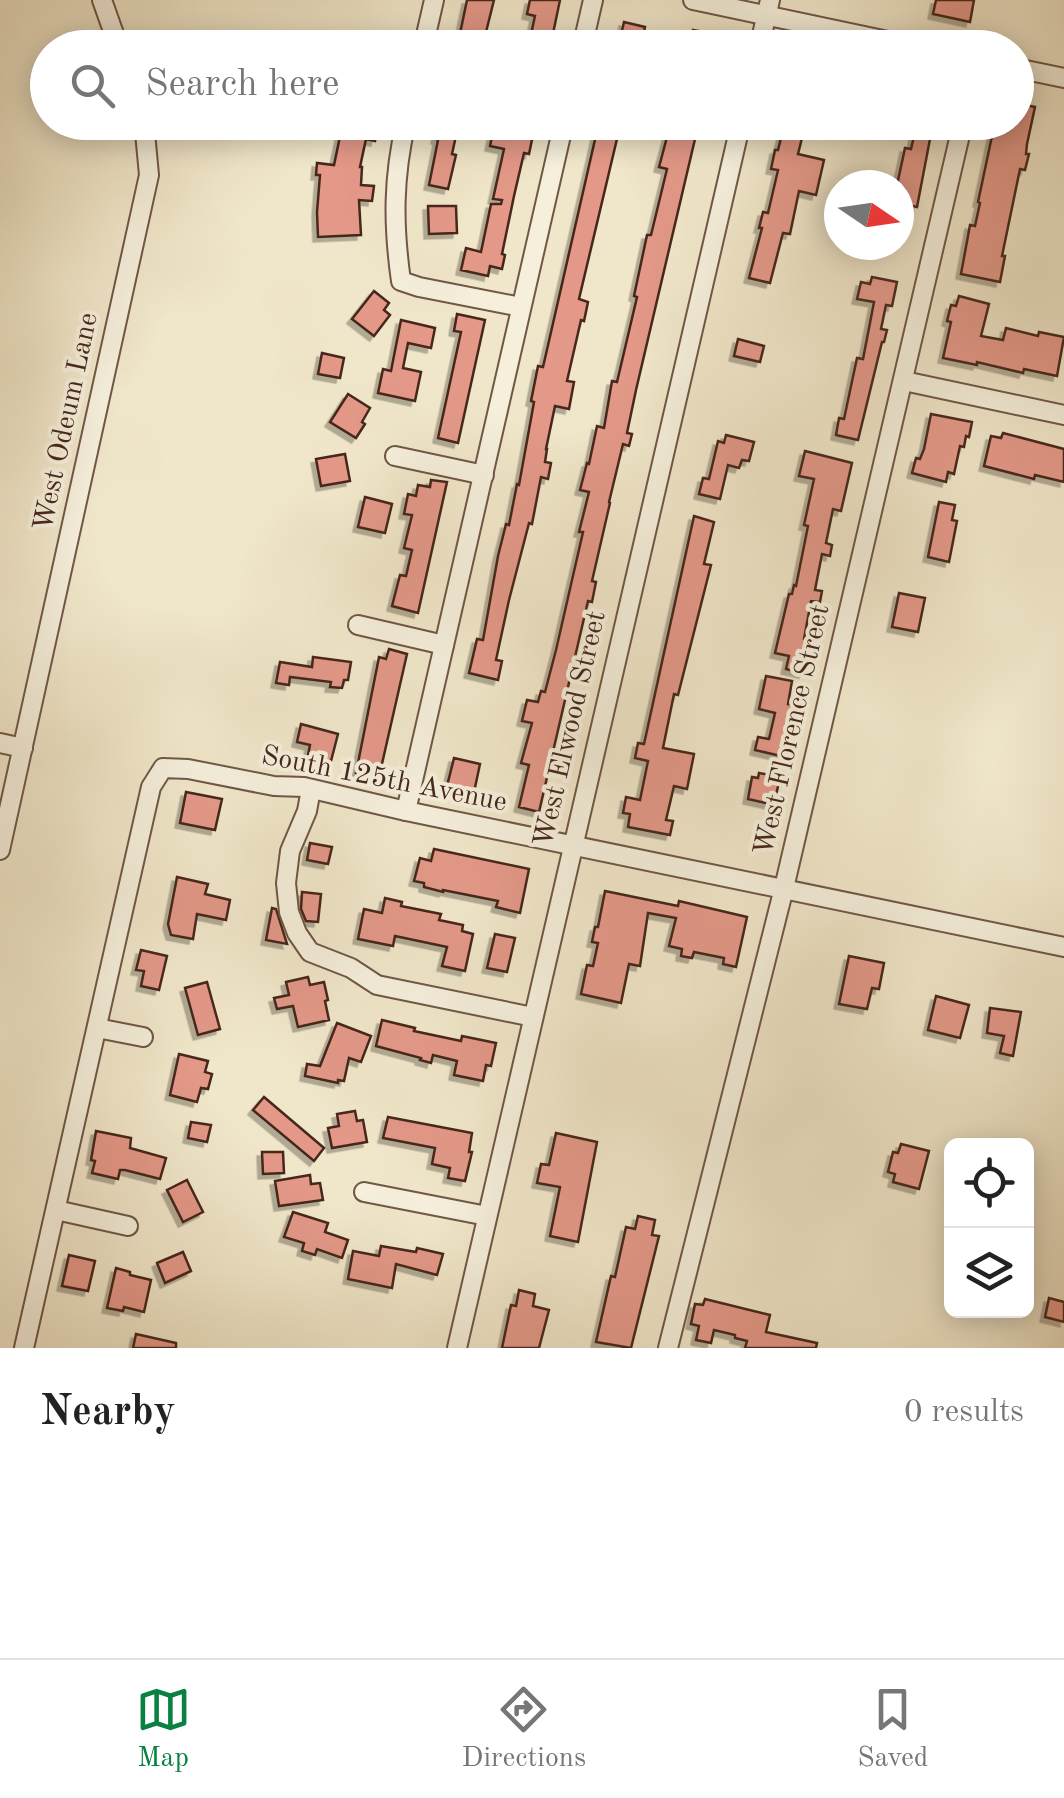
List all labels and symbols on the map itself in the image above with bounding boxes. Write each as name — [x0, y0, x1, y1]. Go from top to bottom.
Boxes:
north arrow — [824, 170, 914, 260]
street label: West Odeum Lane — [30, 310, 104, 534]
street label: West Florence Street — [750, 602, 836, 858]
street label: West Elwood Street — [530, 608, 612, 850]
street label: South 125th Avenue — [259, 742, 509, 818]

